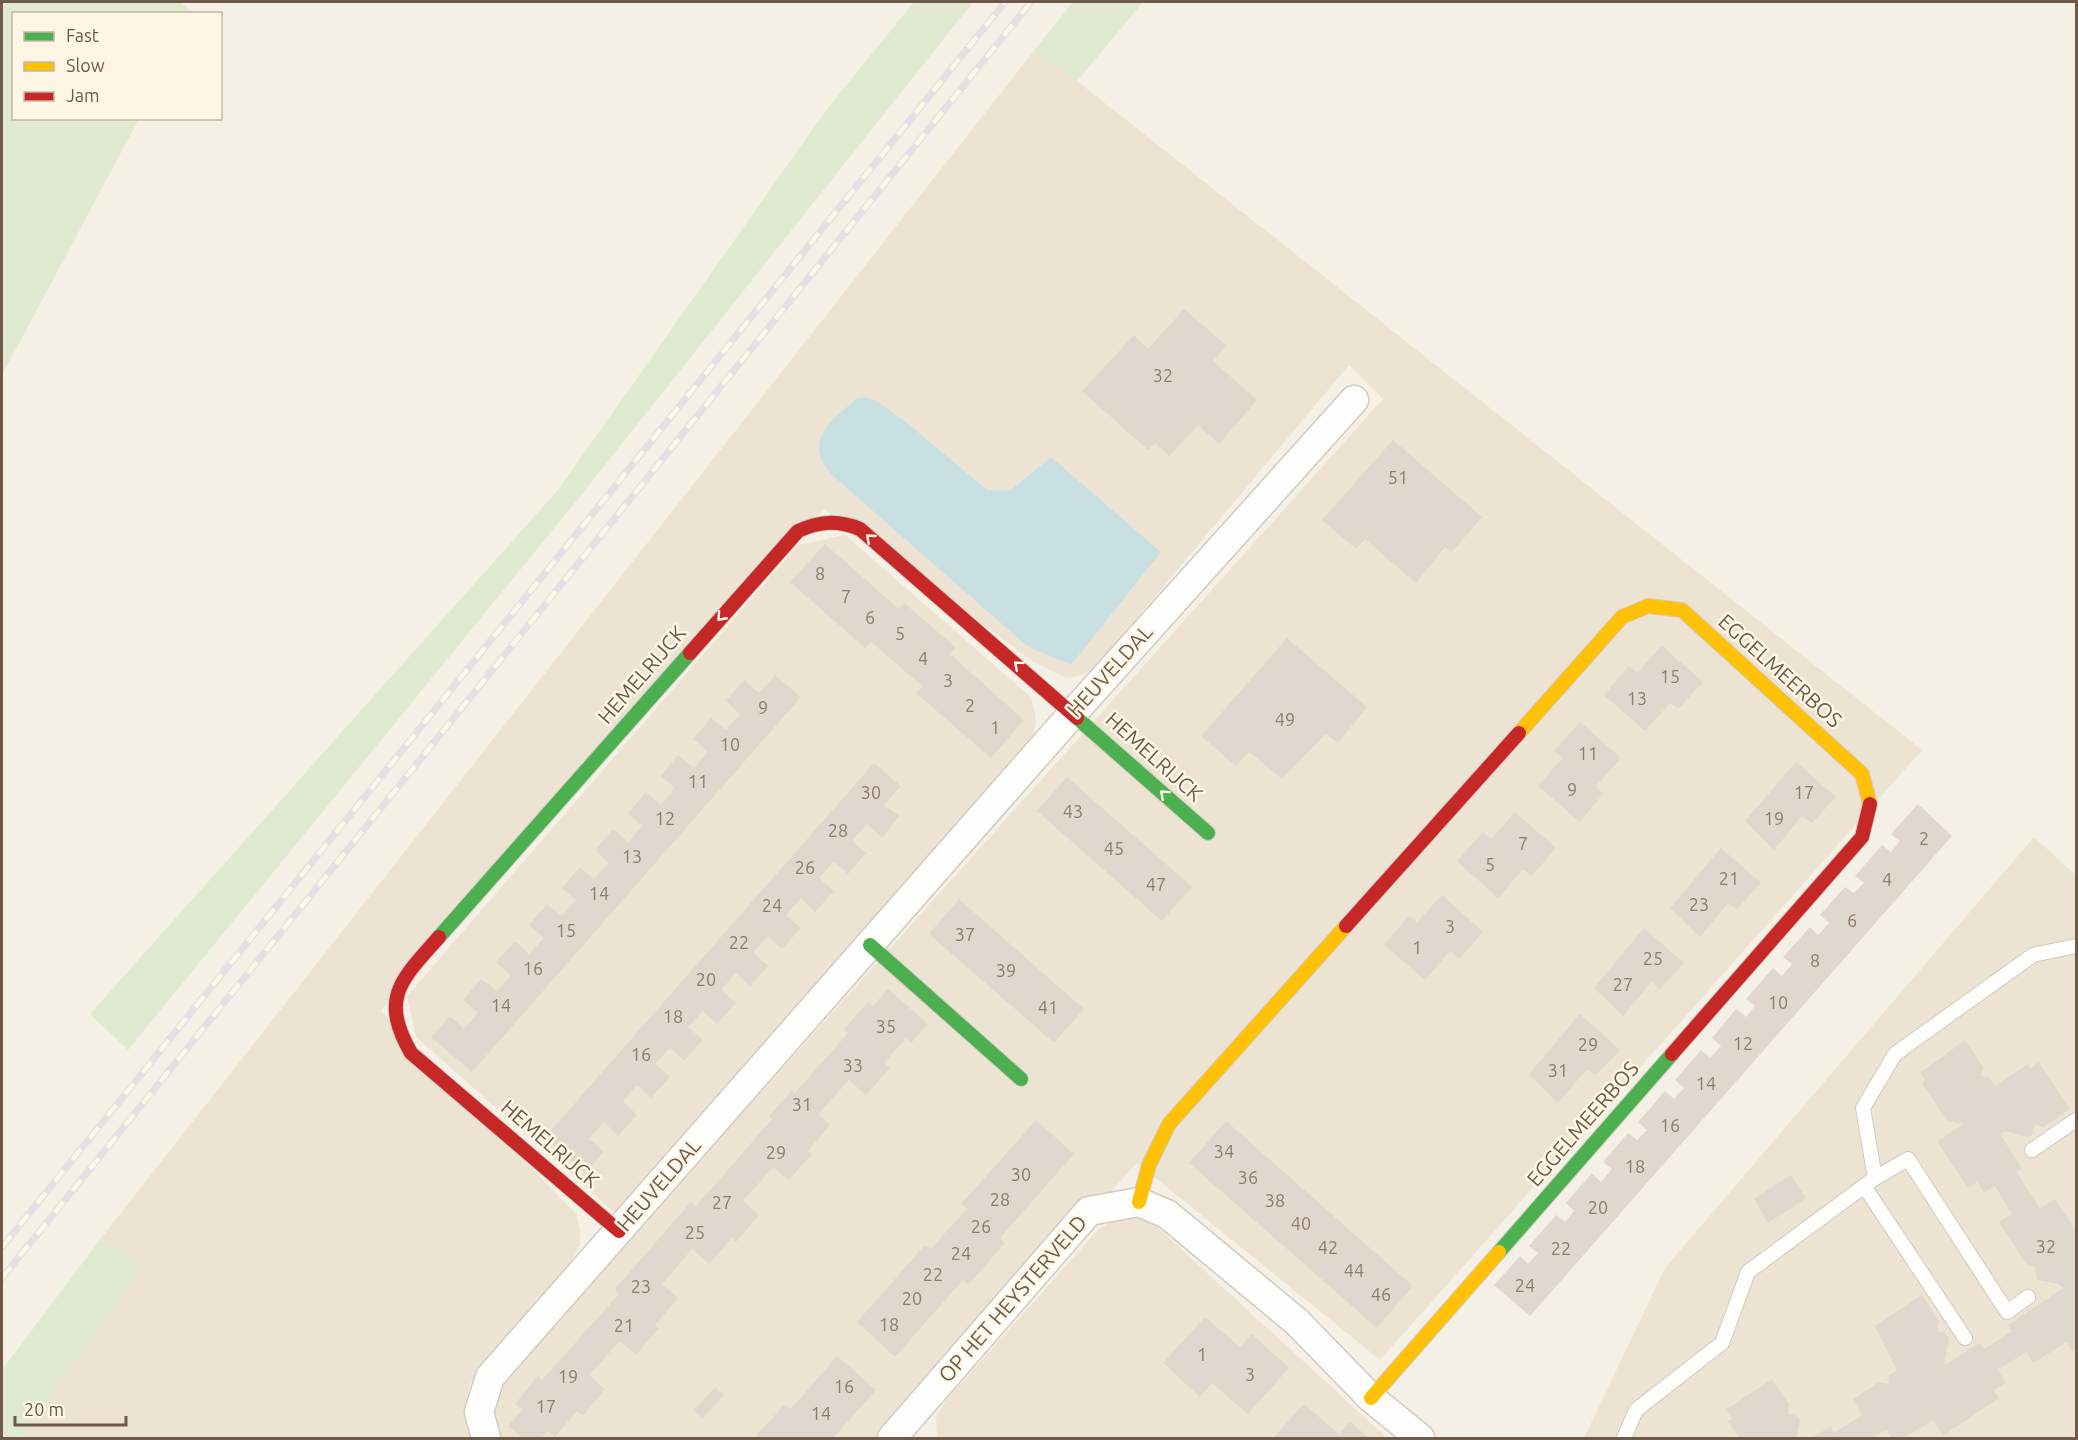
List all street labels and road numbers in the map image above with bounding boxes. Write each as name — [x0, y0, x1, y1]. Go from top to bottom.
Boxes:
street label: EGGELMEERBOS — [1714, 609, 1847, 732]
street label: HEUVELDAL — [1062, 619, 1157, 721]
street label: HEMELRIJCK — [592, 620, 690, 728]
street label: HEMELRIJCK — [1101, 707, 1208, 806]
street label: EGGELMEERBOS — [1522, 1056, 1643, 1191]
street label: HEMELRIJCK — [497, 1094, 605, 1192]
street label: HEUVELDAL — [611, 1133, 705, 1236]
street label: OP HET HEYSTERVELD — [933, 1210, 1091, 1387]

